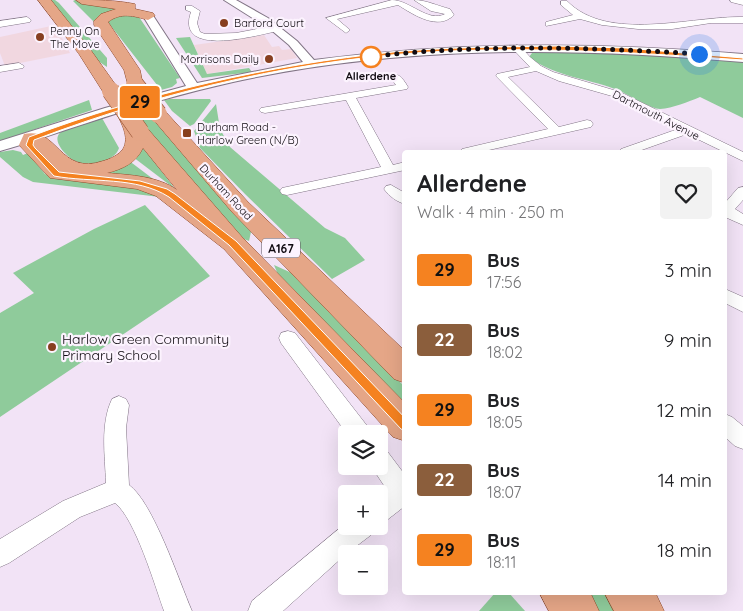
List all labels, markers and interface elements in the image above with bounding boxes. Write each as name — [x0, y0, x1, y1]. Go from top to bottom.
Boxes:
place label: Barford Court — [234, 16, 304, 30]
marker: Barford Court — [218, 17, 230, 29]
place label: Penny On The Move — [50, 24, 100, 51]
marker: Penny On The Move — [34, 31, 46, 43]
your location — [687, 42, 712, 67]
marker: Allerdene — [360, 46, 382, 68]
place label: Morrisons Daily — [181, 52, 259, 66]
marker: Morrisons Daily — [263, 53, 275, 65]
place label: Allerdene — [346, 69, 397, 83]
line badge: 29 — [118, 86, 162, 118]
street label: Dartmouth Avenue — [610, 87, 702, 143]
text: 29 — [130, 90, 150, 113]
place label: Durham Road - Harlow Green (N/B) — [197, 120, 299, 147]
marker: Durham Road - Harlow Green (N/B) — [181, 127, 193, 139]
street label: Durham Road — [196, 161, 256, 223]
button: heart — [660, 167, 712, 219]
text: Allerdene — [417, 168, 527, 198]
text: Walk · 4 min · 250 m — [417, 202, 564, 222]
road number: A167 — [262, 238, 300, 258]
text: Bus — [487, 248, 520, 272]
text: 29 — [434, 258, 455, 281]
text: 3 min — [664, 258, 712, 282]
text: 17:56 — [487, 272, 521, 292]
text: Bus — [487, 318, 520, 342]
text: 22 — [434, 328, 455, 351]
text: 9 min — [664, 328, 712, 352]
place label: Harlow Green Community Primary School — [62, 330, 229, 364]
marker: Harlow Green Community Primary School — [46, 341, 58, 353]
text: 18:02 — [487, 342, 523, 362]
text: Bus — [487, 388, 520, 412]
text: 29 — [434, 398, 455, 421]
text: 12 min — [657, 398, 712, 422]
text: 18:05 — [487, 412, 523, 432]
map controls — [338, 425, 388, 595]
button: layers — [338, 425, 388, 475]
text: Bus — [487, 458, 520, 482]
text: 22 — [434, 468, 455, 491]
text: 14 min — [658, 468, 712, 492]
text: 18:07 — [487, 482, 521, 502]
button: + — [338, 485, 388, 535]
text: Bus — [487, 528, 520, 552]
text: 29 — [434, 538, 455, 561]
text: 18 min — [657, 538, 712, 562]
button: − — [338, 545, 388, 595]
text: 18:11 — [487, 552, 516, 572]

